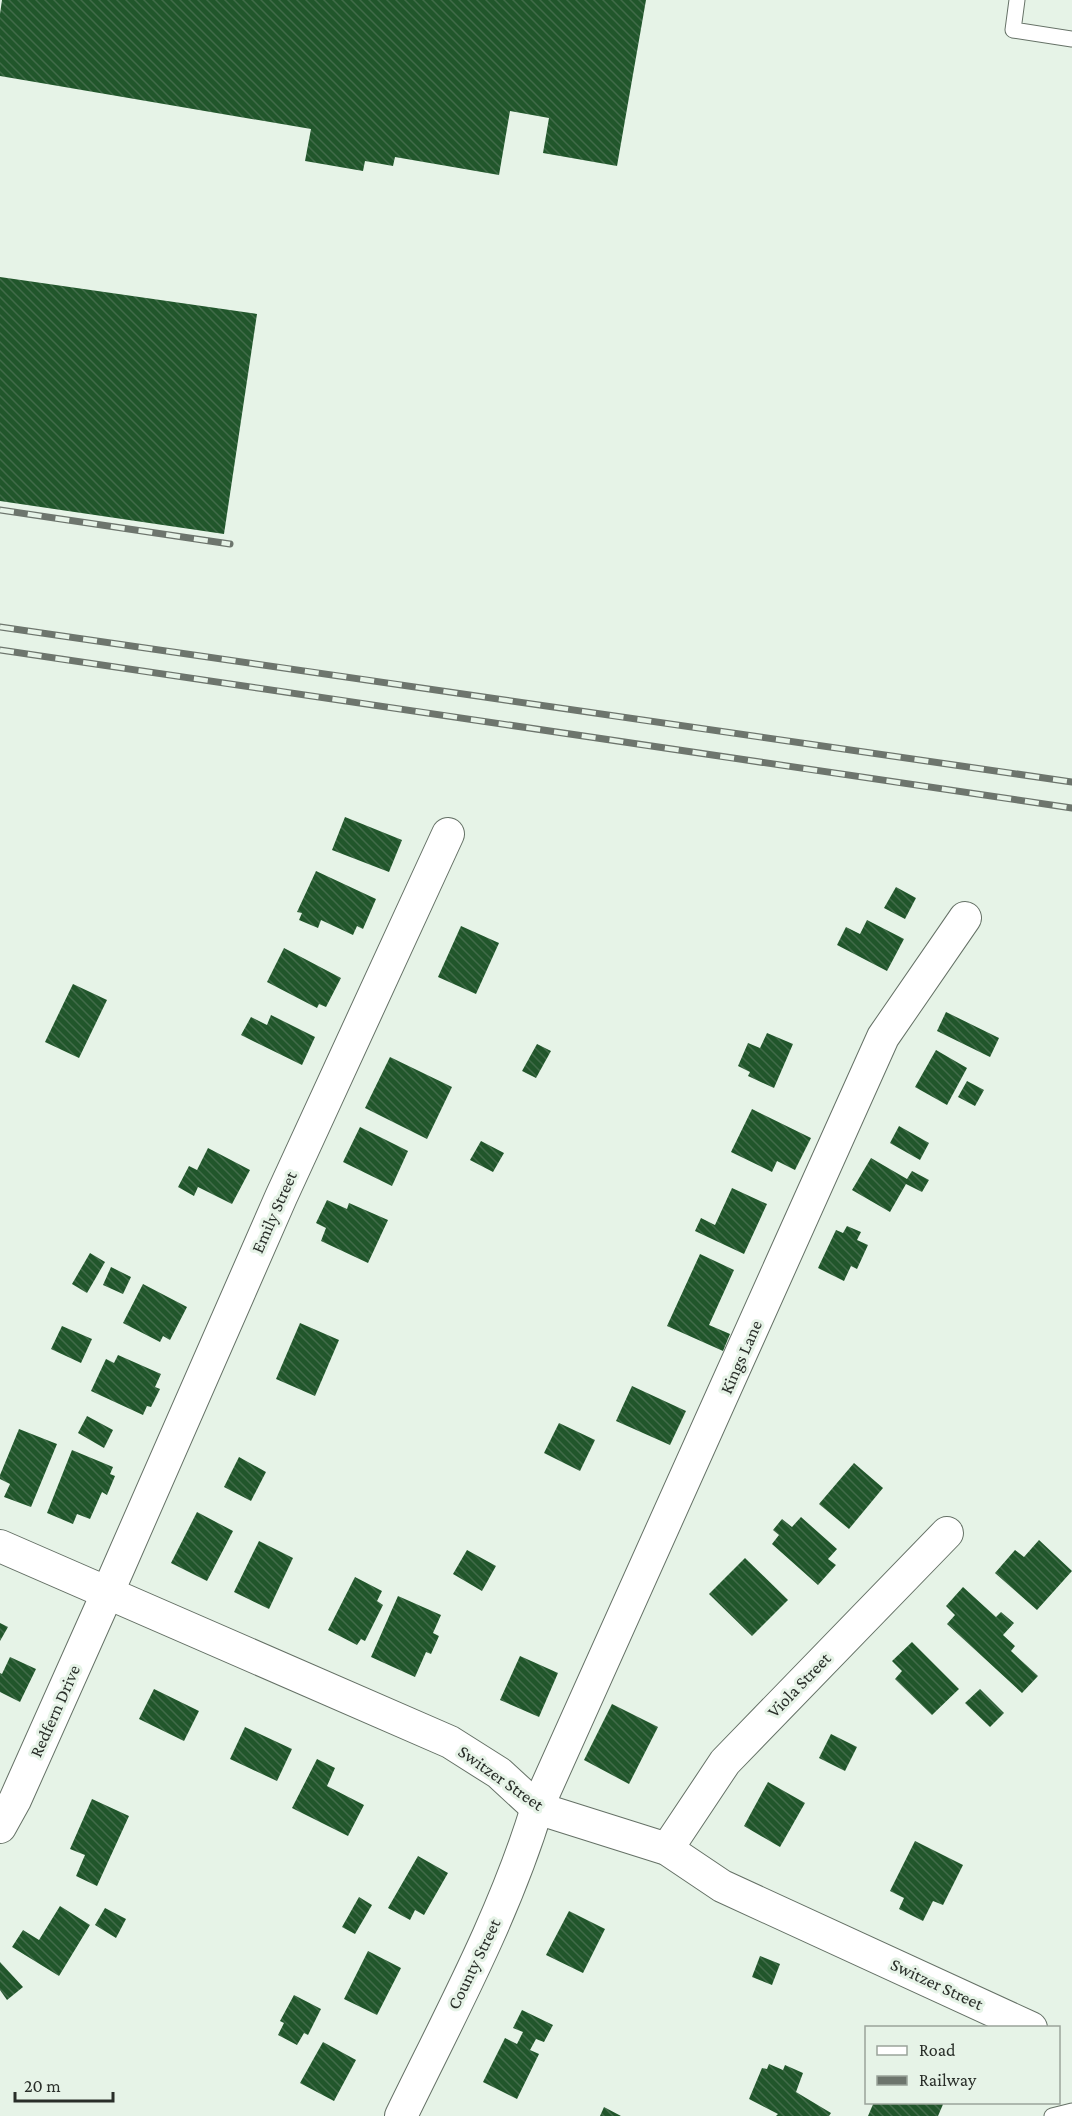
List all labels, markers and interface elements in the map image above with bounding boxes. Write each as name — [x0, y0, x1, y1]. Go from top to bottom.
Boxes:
street label: Emily Street — [247, 1167, 301, 1256]
street label: Kings Lane — [716, 1317, 766, 1397]
street label: Viola Street — [763, 1648, 835, 1722]
street label: Redfern Drive — [26, 1662, 84, 1760]
street label: Switzer Street — [454, 1741, 548, 1815]
street label: County Street — [443, 1914, 505, 2013]
street label: Switzer Street — [888, 1954, 987, 2015]
legend — [865, 2026, 1060, 2104]
text: Road — [919, 2040, 956, 2060]
scale bar — [15, 2065, 112, 2103]
text: Railway — [919, 2070, 977, 2090]
text: 20 m — [24, 2076, 61, 2096]

